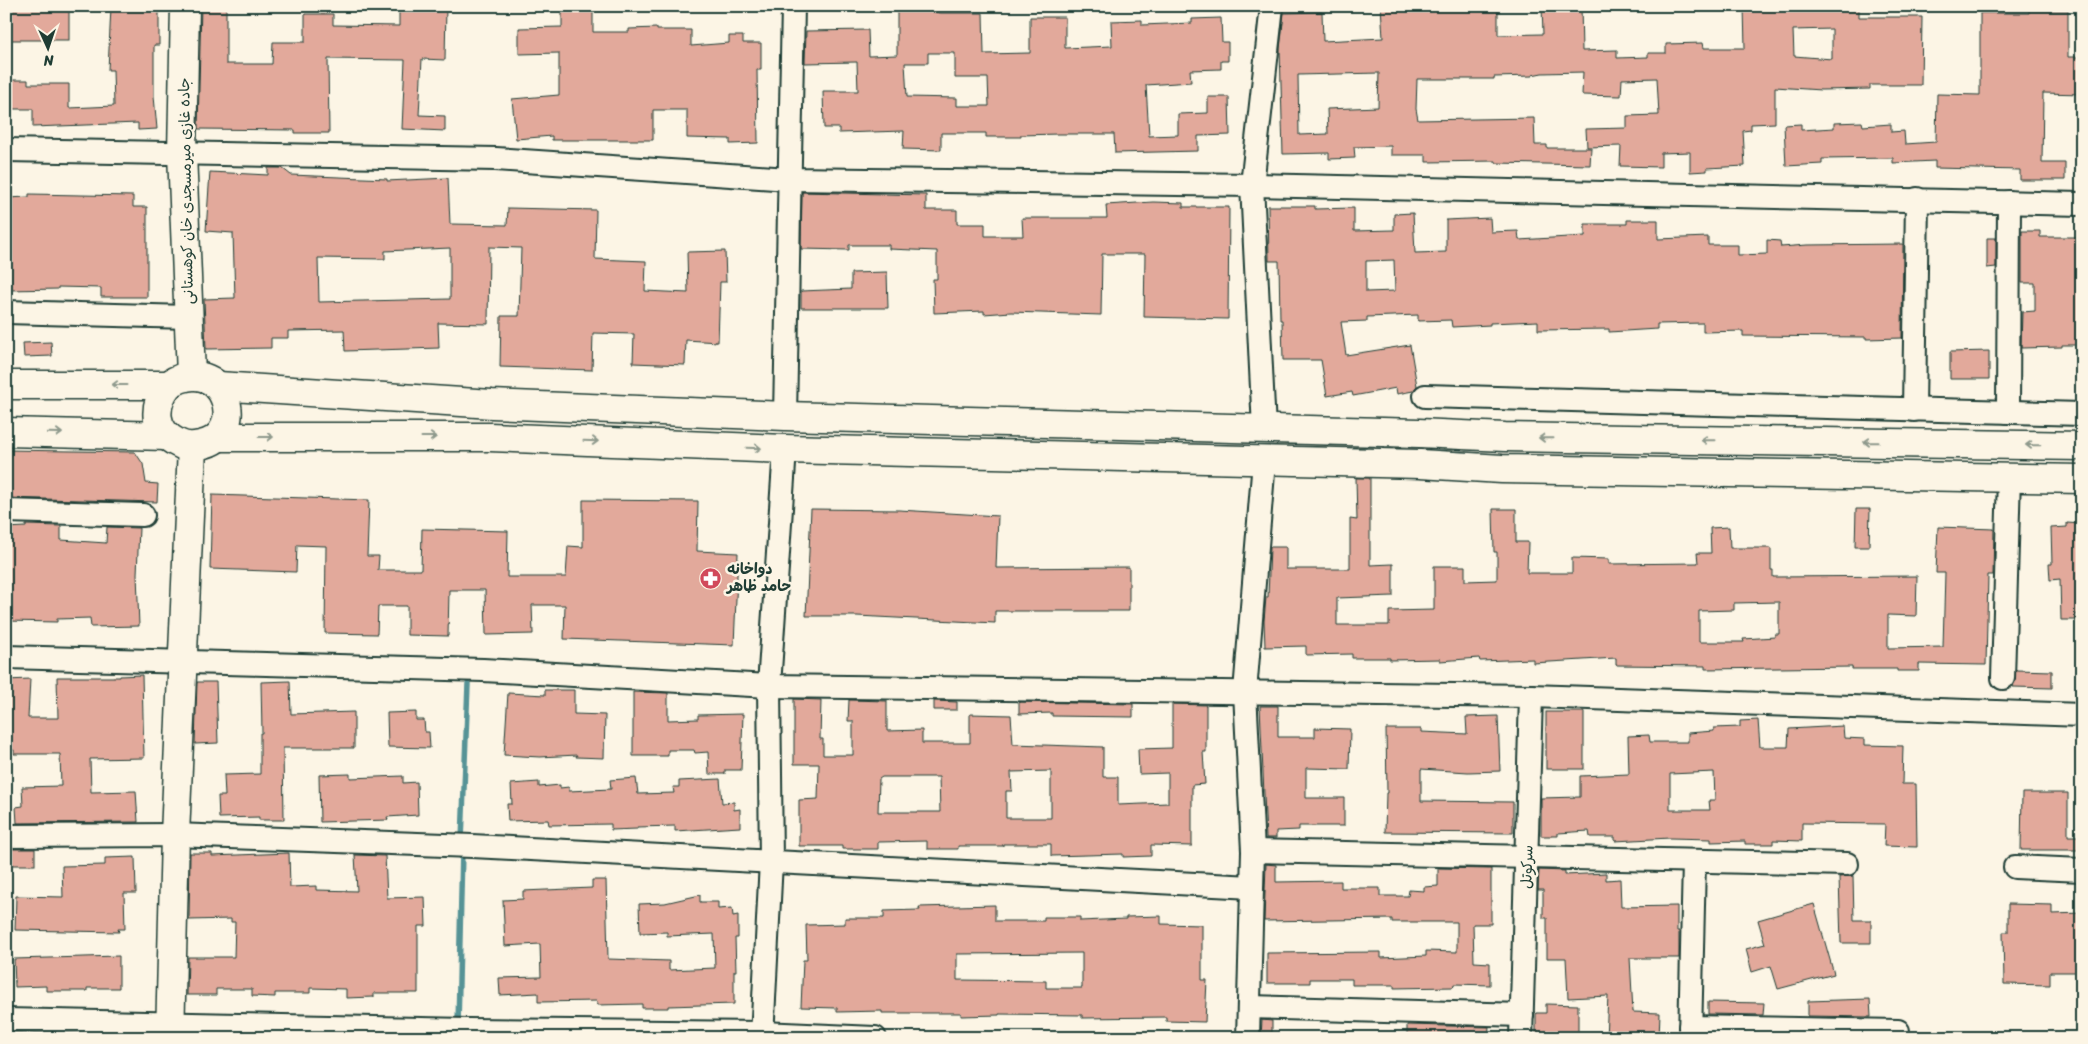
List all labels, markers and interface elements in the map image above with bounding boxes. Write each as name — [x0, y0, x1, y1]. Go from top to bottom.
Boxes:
north arrow — [22, 22, 72, 72]
text: N — [43, 48, 55, 73]
street label: جاده غازی میرمسجدی خان کوهستانی — [171, 77, 201, 305]
one-way arrow — [111, 380, 128, 390]
one-way arrow — [46, 428, 63, 438]
one-way arrow — [258, 432, 274, 442]
one-way arrow — [420, 432, 437, 442]
one-way arrow — [1538, 433, 1554, 442]
one-way arrow — [1700, 435, 1716, 445]
one-way arrow — [583, 436, 599, 446]
one-way arrow — [1863, 437, 1879, 447]
one-way arrow — [2025, 440, 2042, 450]
one-way arrow — [745, 443, 761, 452]
place label: دواخانه حامد ظاهر — [725, 556, 791, 599]
pharmacy icon: دواخانه حامد ظاهر — [699, 566, 723, 590]
street label: سرکوتل — [1513, 845, 1541, 889]

